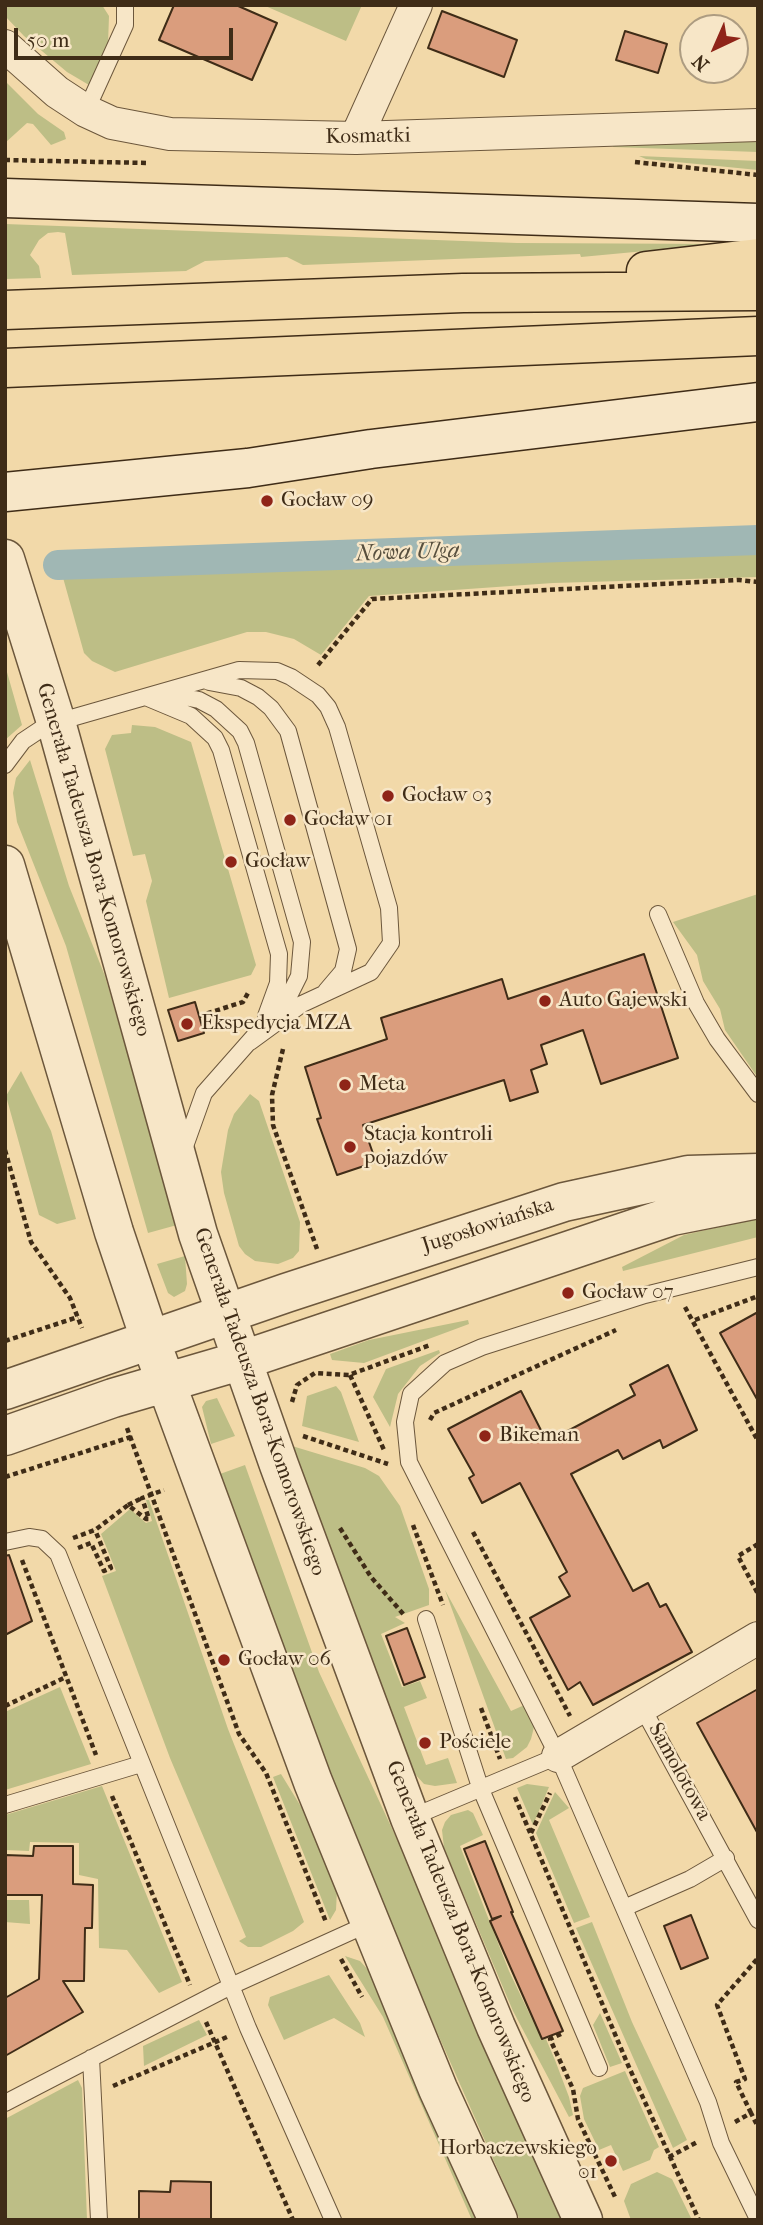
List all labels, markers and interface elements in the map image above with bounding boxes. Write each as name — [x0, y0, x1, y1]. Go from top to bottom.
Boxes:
scale bar — [18, 14, 236, 58]
north arrow — [679, 14, 749, 84]
text: 50 m — [27, 28, 70, 52]
text: N — [688, 50, 714, 76]
street label: Kosmatki — [325, 124, 411, 150]
place label: Gocław 09 — [281, 488, 374, 514]
marker: Gocław 09 — [259, 493, 275, 509]
water label: Nowa Ulga — [356, 537, 460, 569]
street label: Generała Tadeusza Bora-Komorowskiego — [30, 680, 156, 1040]
place label: Gocław 03 — [402, 783, 492, 809]
marker: Gocław 03 — [380, 788, 396, 804]
place label: Gocław 01 — [304, 807, 393, 833]
marker: Gocław 01 — [282, 812, 298, 828]
place label: Gocław — [245, 849, 310, 875]
marker: Gocław — [223, 854, 239, 870]
place label: Auto Gajewski — [559, 988, 687, 1014]
marker: Auto Gajewski — [537, 993, 553, 1009]
place label: Ekspedycja MZA — [201, 1011, 352, 1037]
marker: Ekspedycja MZA — [179, 1016, 195, 1032]
place label: Meta — [359, 1072, 406, 1098]
marker: Meta — [337, 1077, 353, 1093]
place label: Stacja kontroli pojazdów — [364, 1122, 493, 1172]
marker: Stacja kontroli pojazdów — [342, 1139, 358, 1155]
street label: Jugosłowiańska — [419, 1193, 557, 1259]
street label: Generała Tadeusza Bora-Komorowskiego — [187, 1225, 331, 1579]
place label: Gocław 07 — [582, 1280, 674, 1306]
marker: Gocław 07 — [560, 1285, 576, 1301]
place label: Bikeman — [499, 1423, 579, 1449]
marker: Bikeman — [477, 1428, 493, 1444]
place label: Gocław 06 — [238, 1647, 331, 1673]
marker: Gocław 06 — [216, 1652, 232, 1668]
street label: Samolotowa — [642, 1719, 716, 1825]
place label: Pościele — [439, 1730, 511, 1756]
marker: Pościele — [417, 1735, 433, 1751]
street label: Generała Tadeusza Bora-Komorowskiego — [380, 1757, 540, 2107]
place label: Horbaczewskiego 01 — [439, 2136, 597, 2186]
marker: Horbaczewskiego 01 — [603, 2153, 619, 2169]

